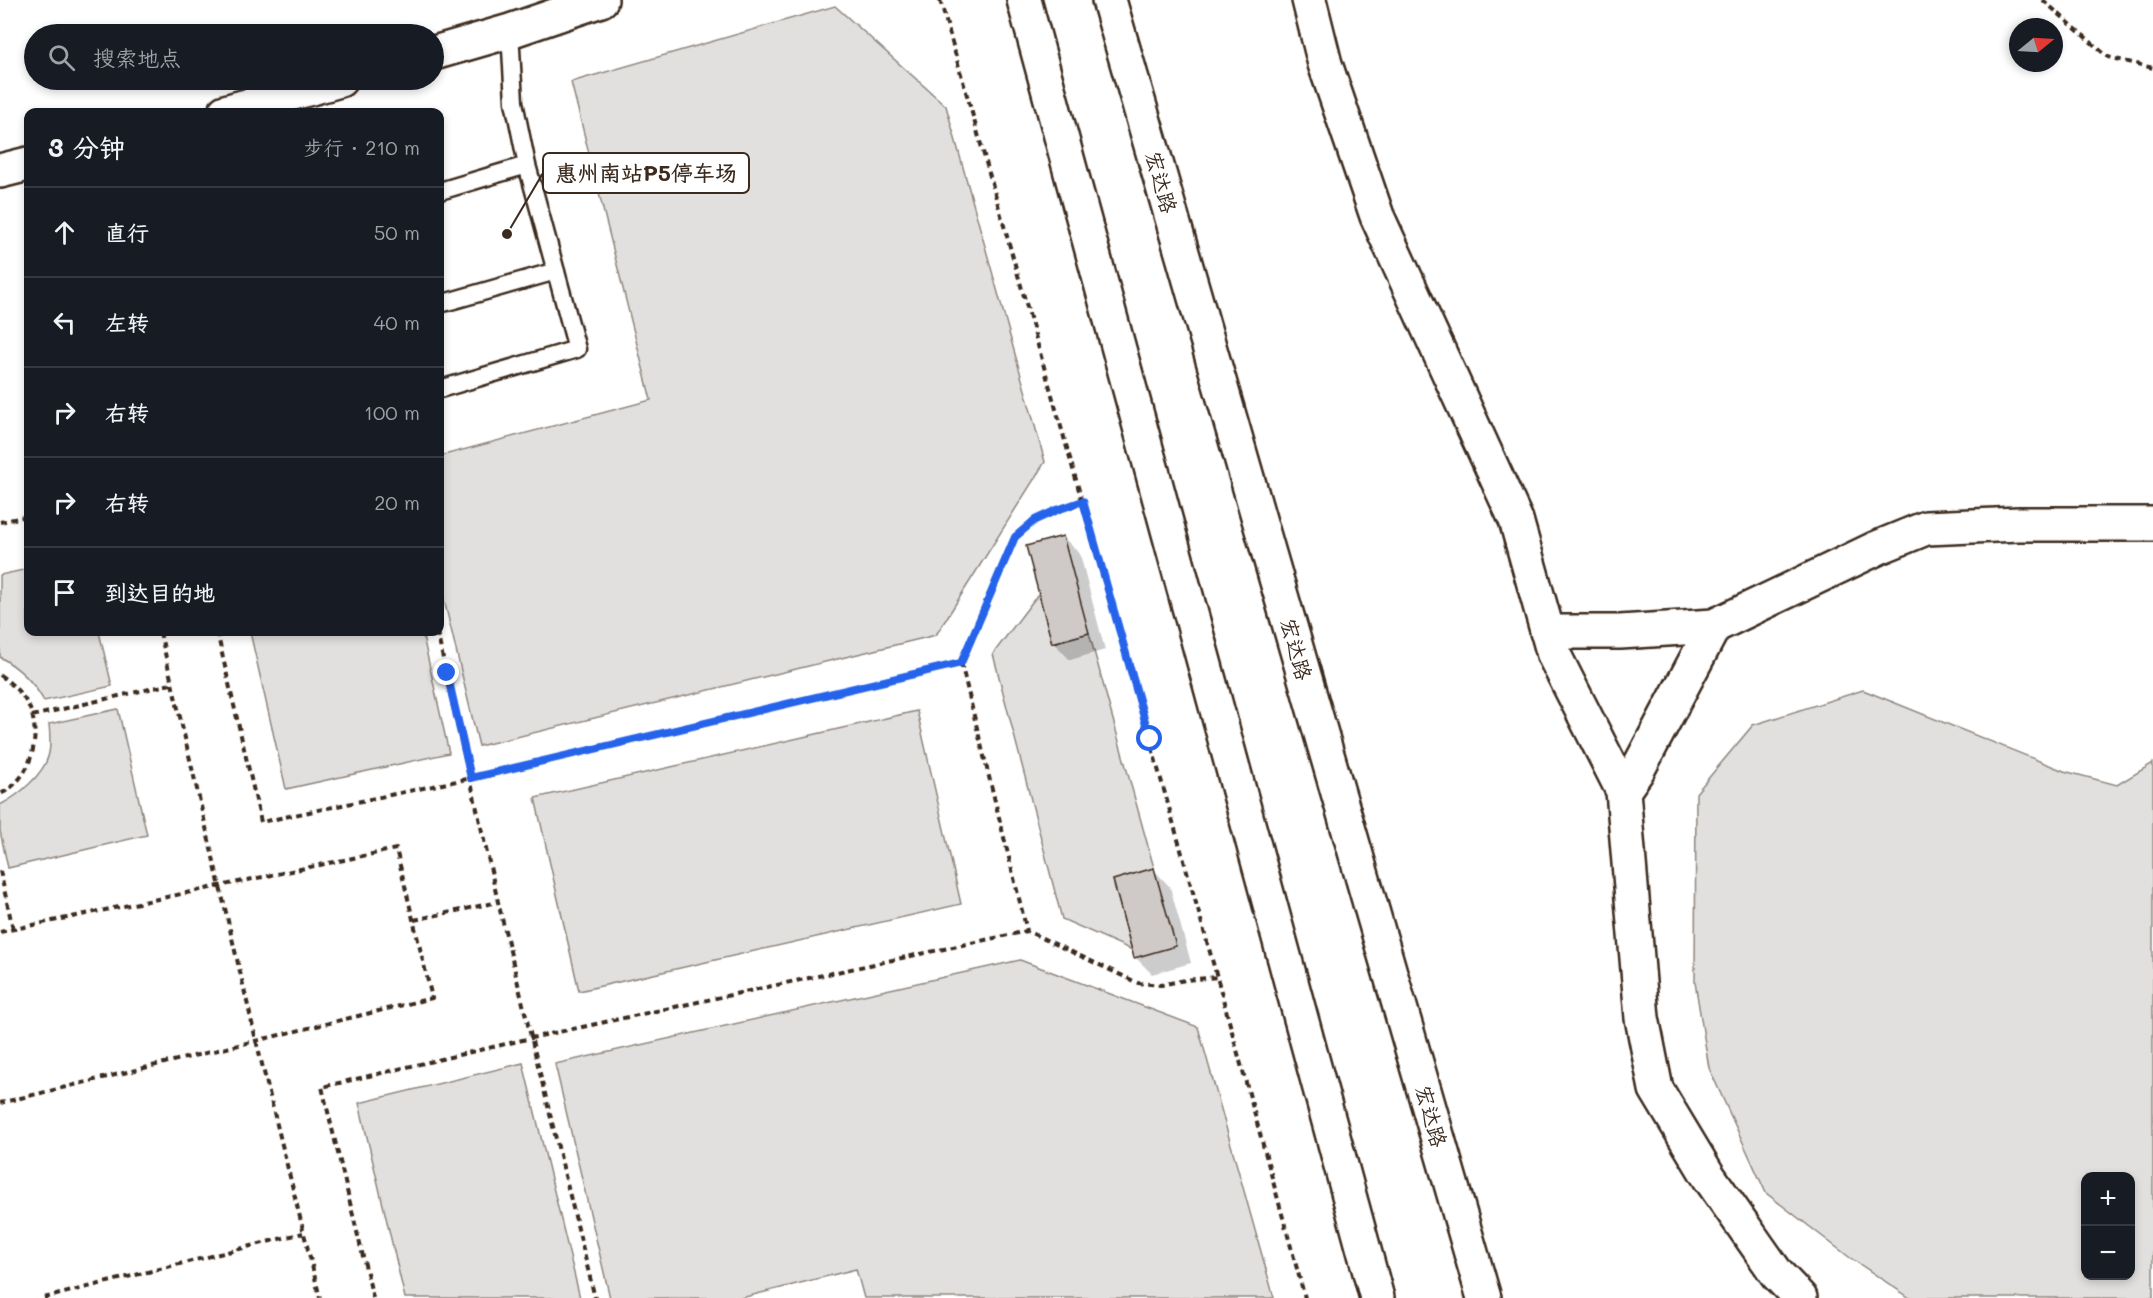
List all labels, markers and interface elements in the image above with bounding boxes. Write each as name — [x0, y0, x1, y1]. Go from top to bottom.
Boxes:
north arrow — [2009, 18, 2063, 72]
search box — [24, 24, 444, 90]
icon: search — [45, 41, 78, 74]
text: 搜索地点 — [93, 43, 181, 72]
text: 3 分钟 — [48, 130, 125, 164]
text: 步行 · 210 m — [304, 134, 420, 160]
street label: 宏达路 — [1140, 148, 1184, 216]
callout: 惠州南站P5停车场 — [543, 153, 749, 193]
text: 惠州南站P5停车场 — [555, 158, 737, 187]
icon: ahead — [48, 216, 81, 249]
text: 直行 — [105, 218, 149, 247]
text: 50 m — [374, 219, 420, 245]
icon: left — [48, 306, 81, 339]
text: 左转 — [105, 308, 149, 337]
text: 40 m — [374, 309, 420, 335]
icon: right — [48, 396, 81, 429]
text: 右转 — [105, 398, 149, 427]
text: 100 m — [364, 399, 420, 425]
icon: right — [48, 486, 81, 519]
text: 右转 — [105, 488, 149, 517]
text: 20 m — [374, 489, 420, 515]
icon: arrive — [48, 576, 81, 609]
text: 到达目的地 — [105, 578, 215, 607]
street label: 宏达路 — [1275, 615, 1319, 683]
route end — [433, 659, 459, 685]
route start — [1136, 725, 1162, 751]
street label: 宏达路 — [1410, 1082, 1454, 1150]
map controls — [2081, 1172, 2135, 1280]
button: + — [2081, 1172, 2135, 1226]
button: − — [2081, 1226, 2135, 1280]

